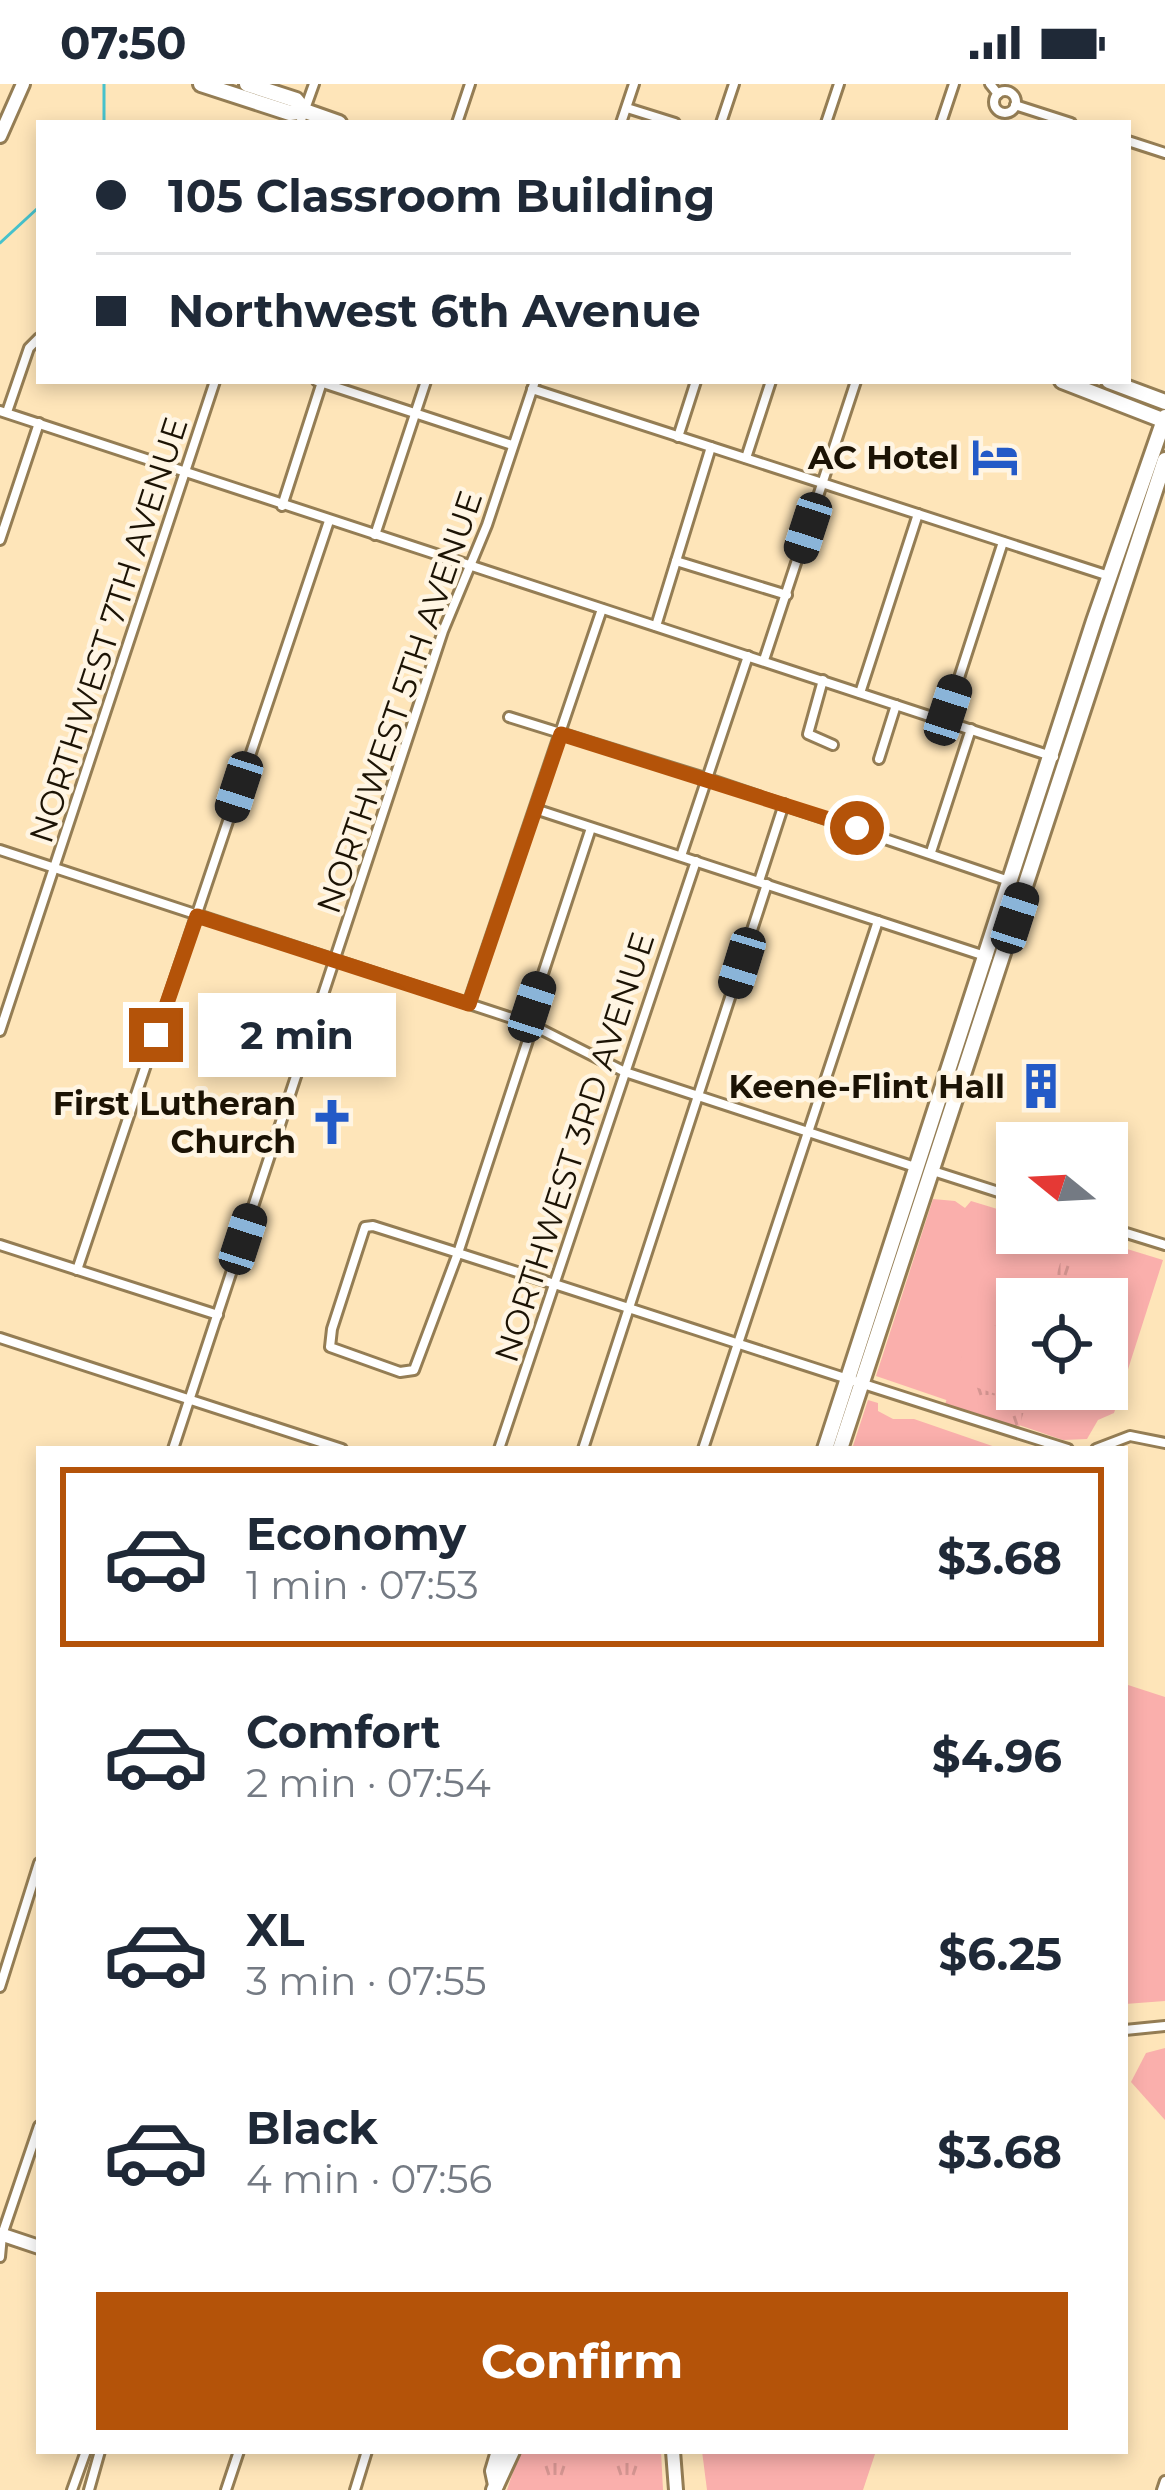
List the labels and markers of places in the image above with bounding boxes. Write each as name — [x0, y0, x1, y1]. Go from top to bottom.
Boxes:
hotel icon: AC Hotel — [970, 432, 1020, 482]
place label: AC Hotel — [807, 437, 959, 477]
building icon: Keene-Flint Hall — [1016, 1061, 1066, 1111]
place label: Keene-Flint Hall — [728, 1066, 1005, 1106]
place label: First Lutheran Church — [53, 1083, 296, 1161]
church icon: First Lutheran Church — [307, 1097, 357, 1147]

